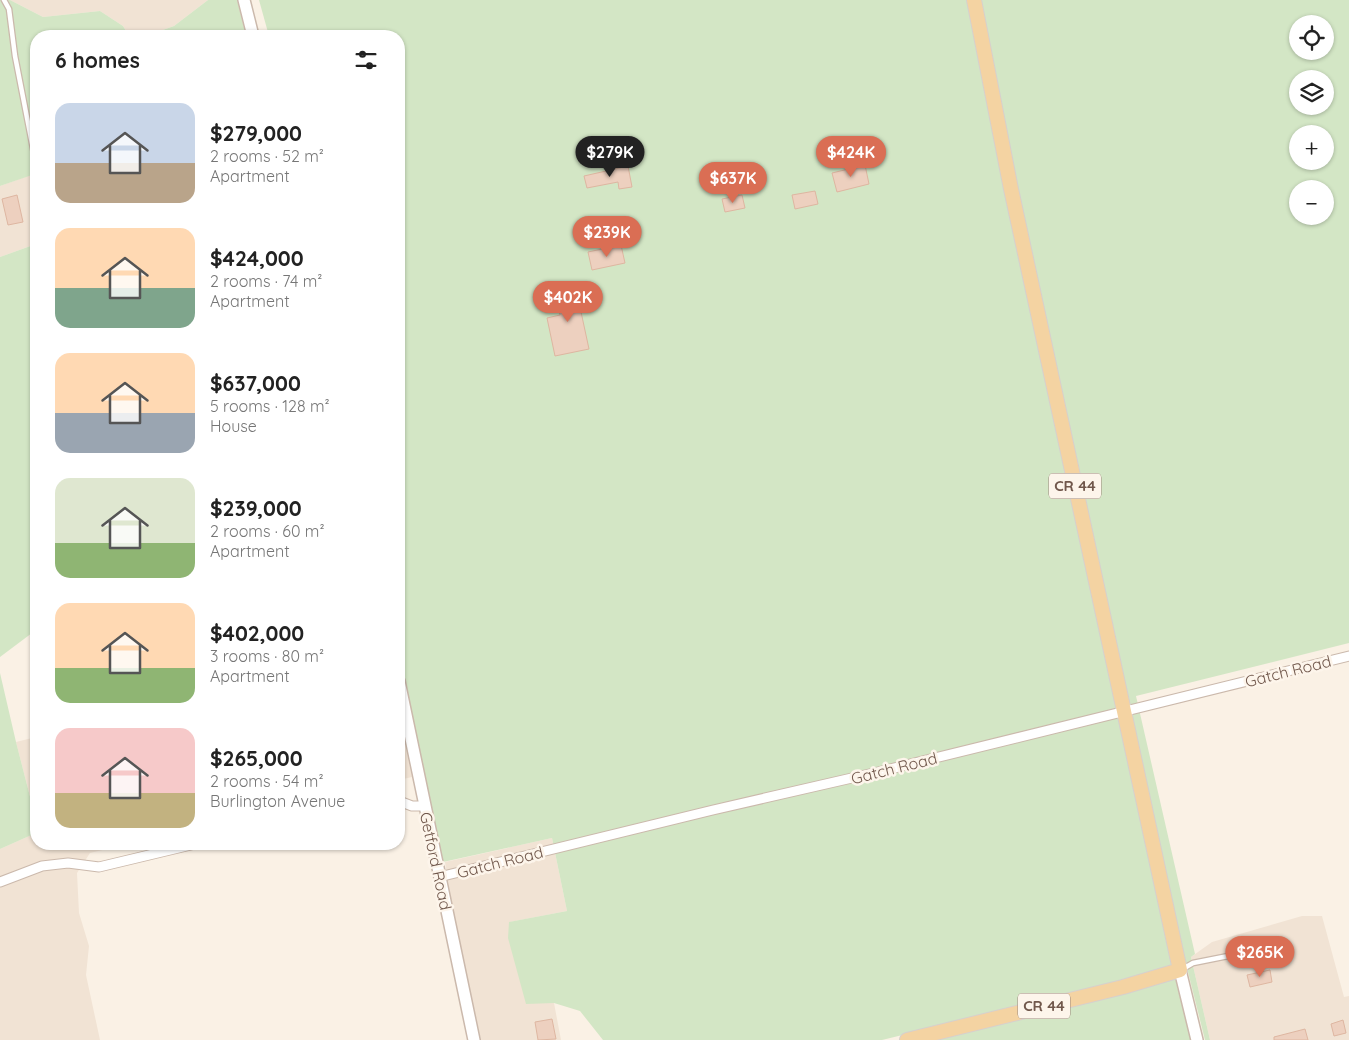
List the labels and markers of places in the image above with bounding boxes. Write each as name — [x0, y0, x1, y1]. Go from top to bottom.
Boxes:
pin: $279K — [575, 136, 645, 178]
pin: $424K — [816, 136, 886, 178]
pin: $637K — [698, 162, 768, 204]
pin: $239K — [572, 216, 642, 258]
pin: $402K — [533, 280, 603, 323]
pin: $265K — [1225, 936, 1295, 978]

